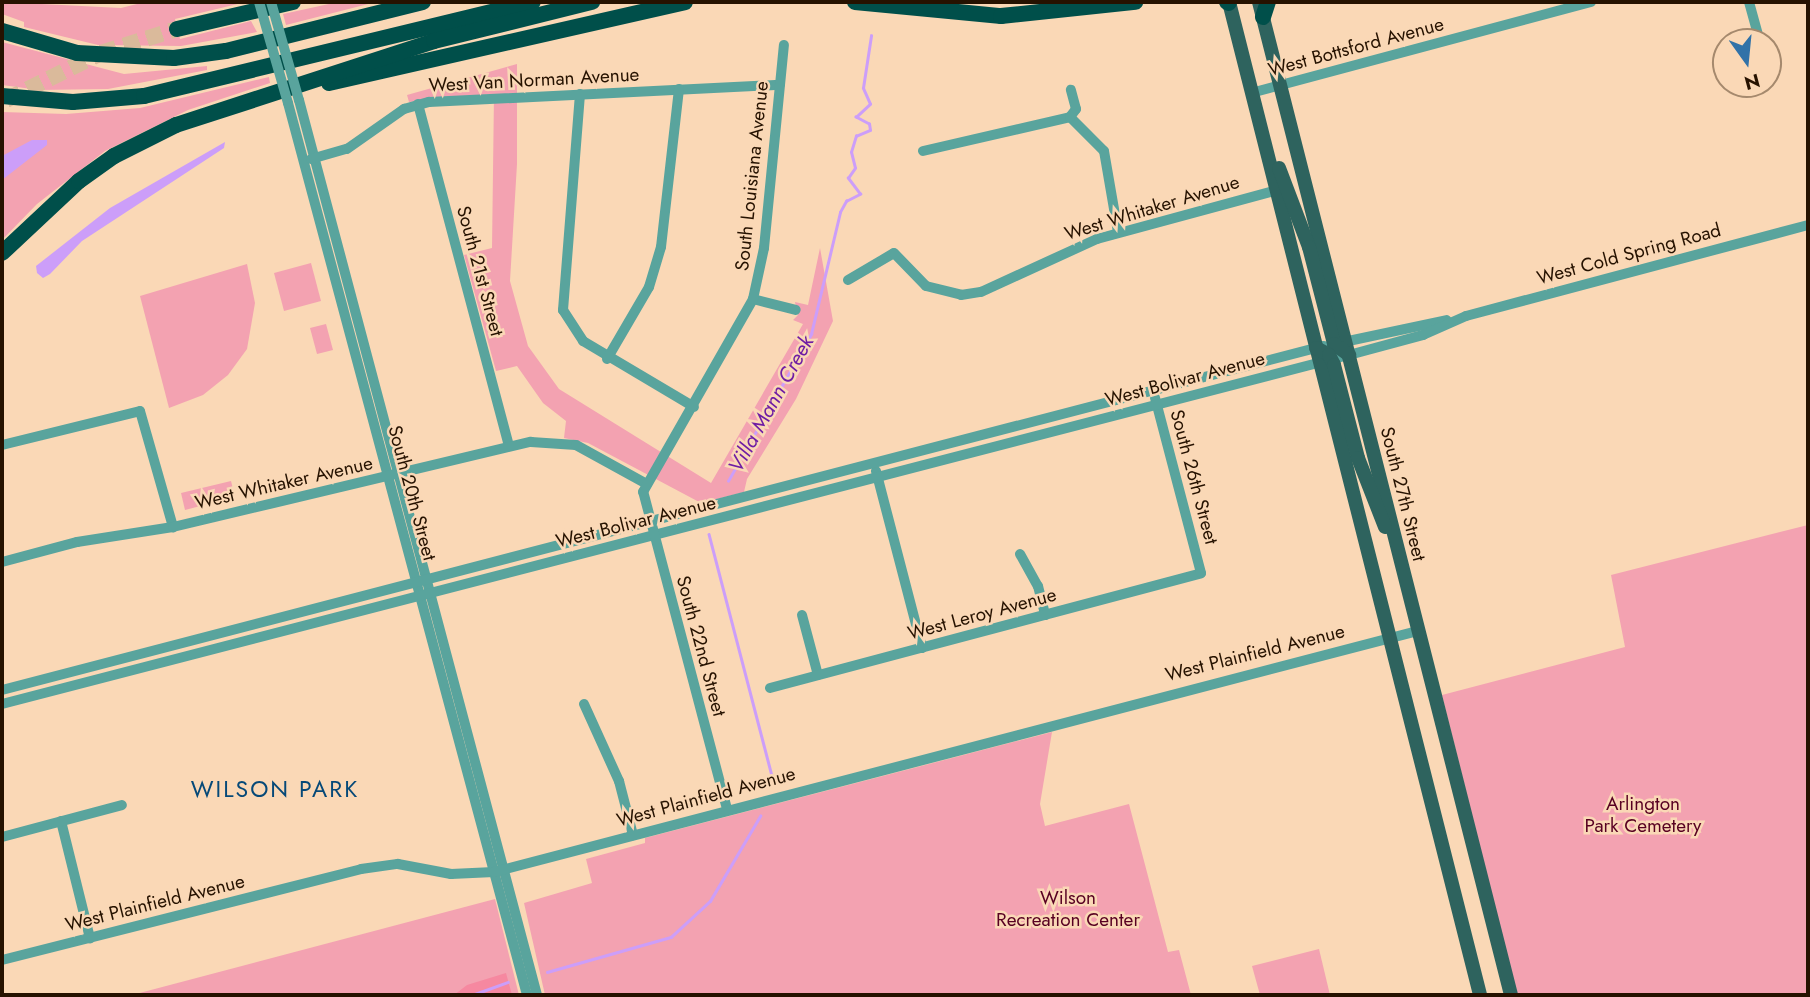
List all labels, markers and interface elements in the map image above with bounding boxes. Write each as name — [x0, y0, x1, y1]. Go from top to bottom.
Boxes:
street label: West Bottsford Avenue — [1266, 13, 1446, 81]
north arrow — [1712, 28, 1782, 98]
street label: West Van Norman Avenue — [428, 63, 640, 97]
text: N — [1741, 67, 1763, 97]
street label: South Louisiana Avenue — [731, 80, 773, 272]
street label: West Whitaker Avenue — [1062, 171, 1242, 245]
street label: South 21st Street — [452, 204, 508, 338]
street label: West Cold Spring Road — [1535, 218, 1723, 290]
water label: Villa Mann Creek — [723, 331, 819, 477]
street label: West Bolivar Avenue — [1103, 347, 1267, 411]
street label: South 26th Street — [1165, 407, 1223, 547]
street label: South 20th Street — [383, 423, 441, 563]
street label: South 27th Street — [1375, 425, 1431, 563]
street label: West Whitaker Avenue — [193, 451, 375, 515]
street label: West Bolivar Avenue — [554, 491, 718, 553]
street label: South 22nd Street — [671, 573, 731, 719]
street label: West Leroy Avenue — [905, 583, 1059, 645]
street label: West Plainfield Avenue — [1163, 620, 1347, 686]
street label: West Plainfield Avenue — [614, 762, 798, 832]
district label: WILSON PARK — [192, 775, 358, 803]
park label: Arlington Park Cemetery — [1585, 793, 1701, 837]
street label: West Plainfield Avenue — [63, 870, 247, 936]
park label: Wilson Recreation Center — [996, 887, 1140, 931]

